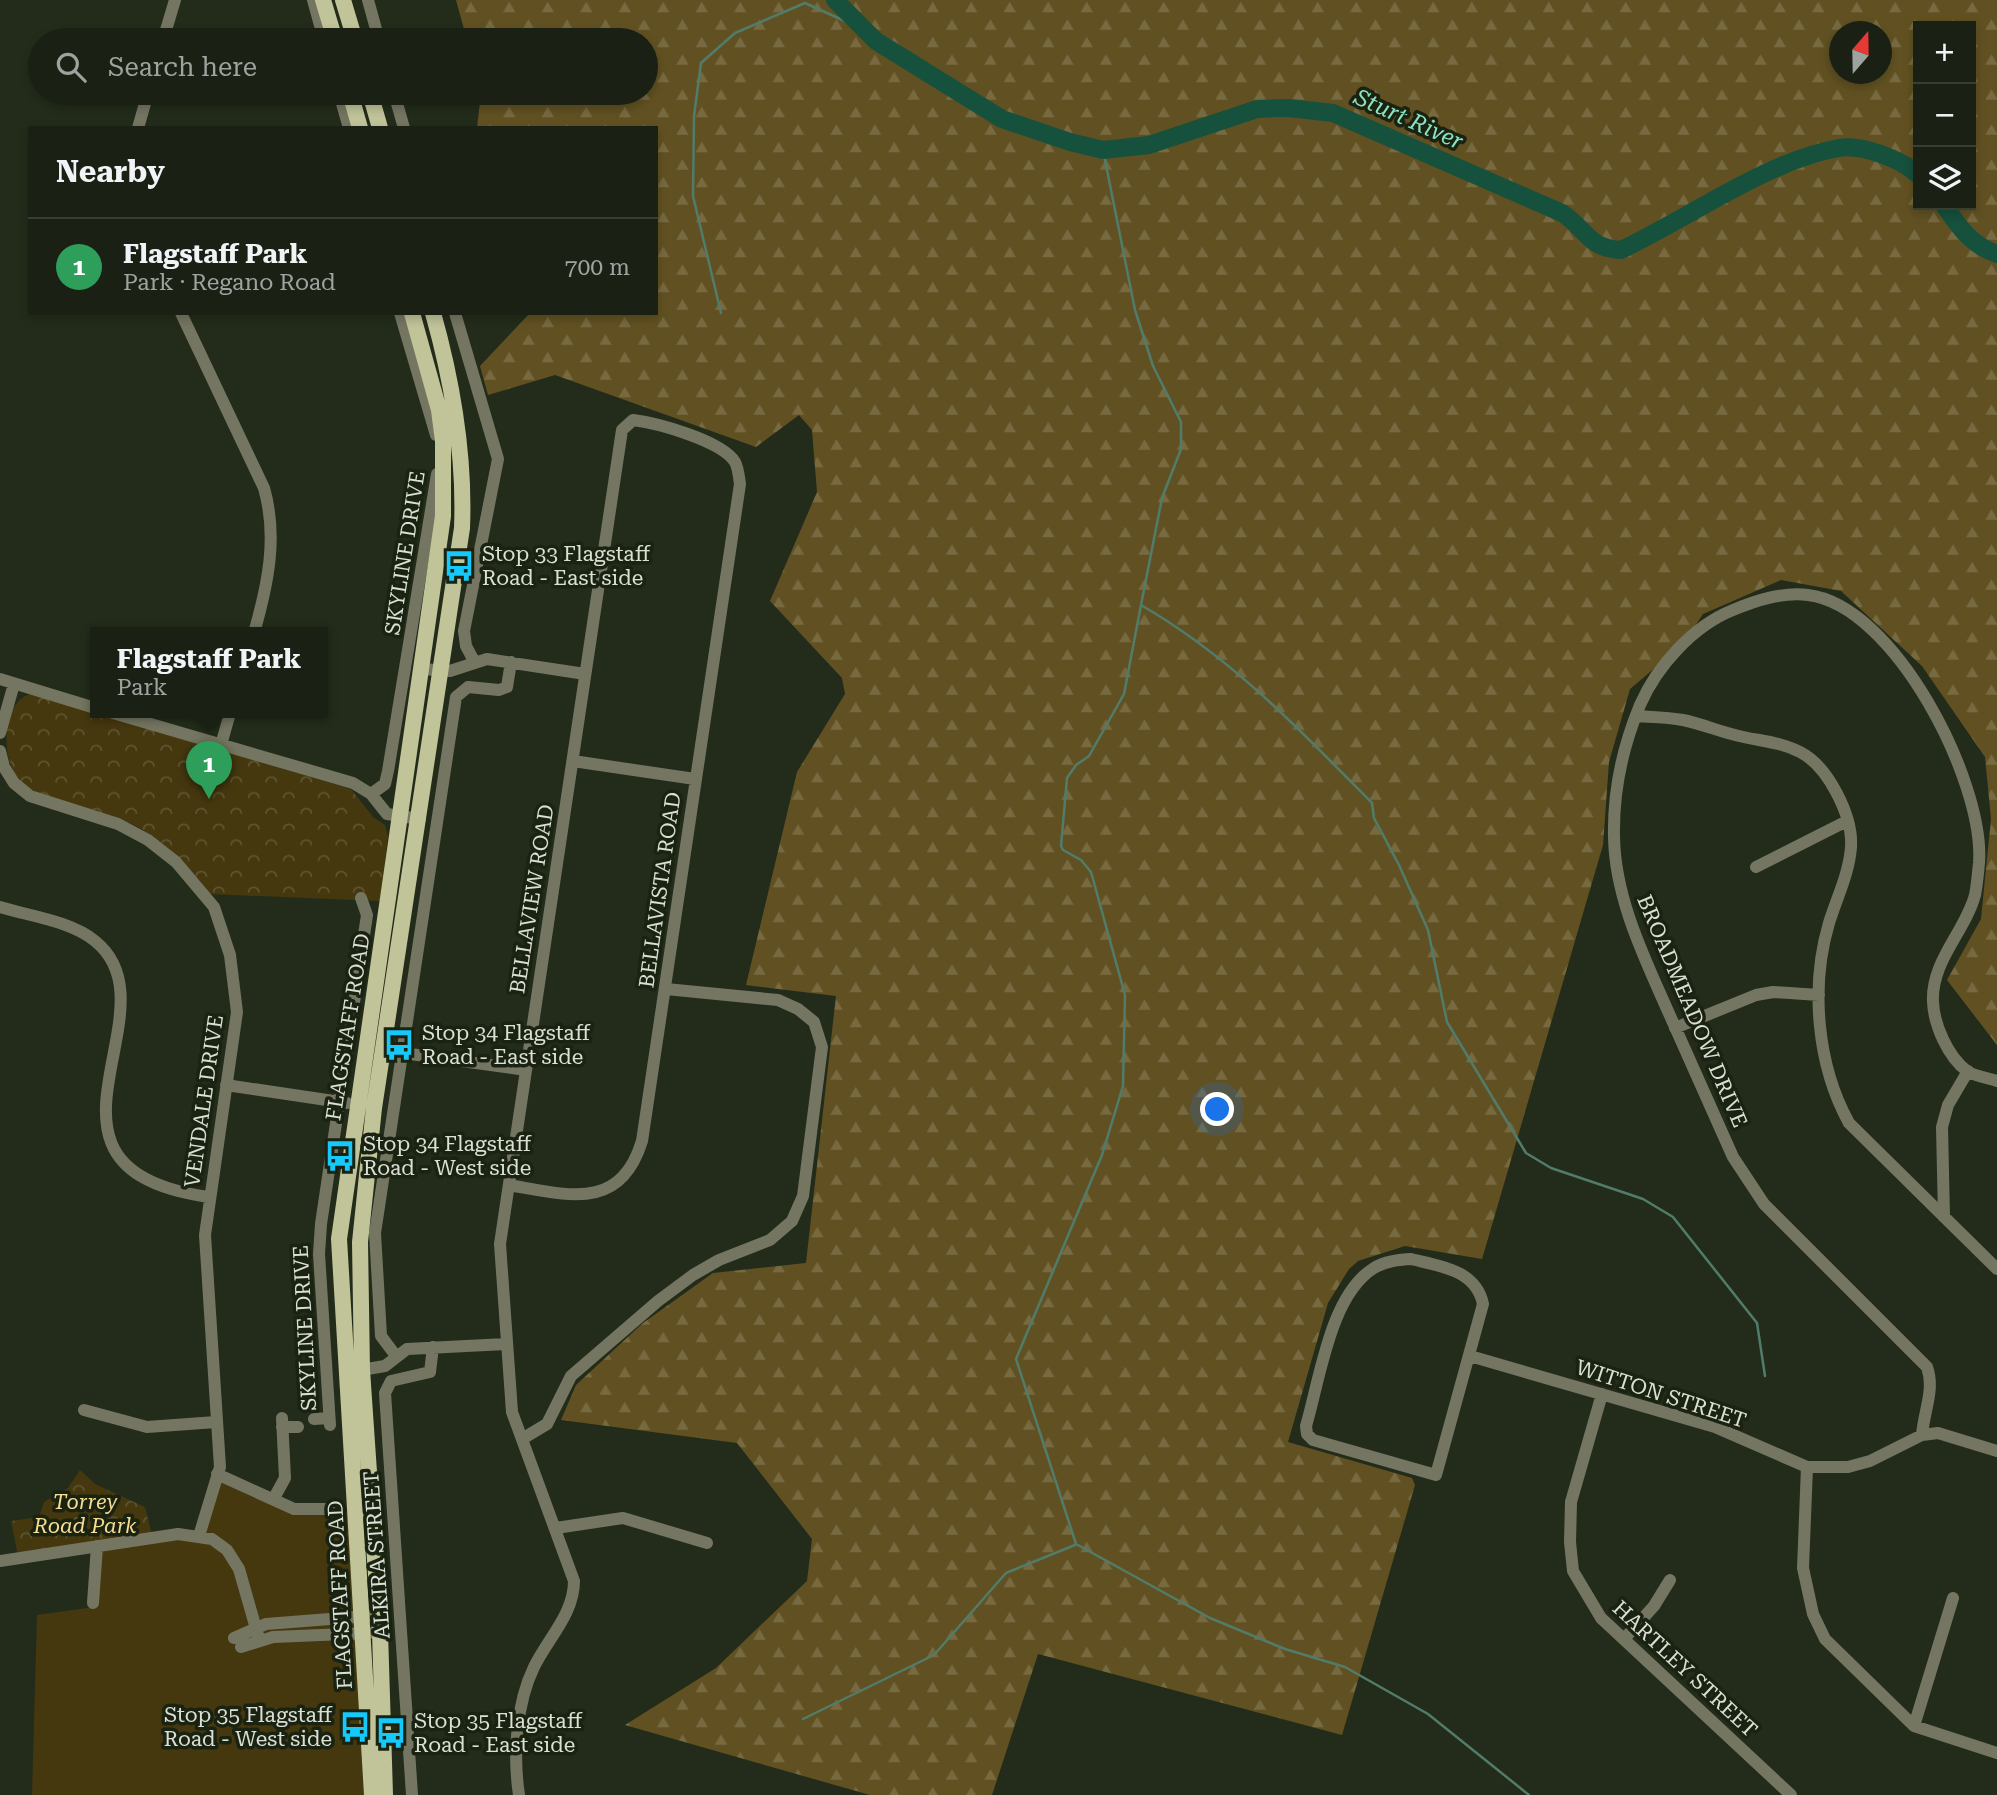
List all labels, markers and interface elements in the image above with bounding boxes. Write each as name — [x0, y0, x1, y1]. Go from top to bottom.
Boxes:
north arrow — [1829, 21, 1892, 84]
map controls — [1913, 21, 1976, 210]
button: + — [1913, 21, 1976, 84]
search box — [28, 28, 658, 105]
icon: search — [52, 48, 90, 86]
text: Search here — [108, 52, 257, 82]
water label: Sturt River — [1349, 83, 1468, 156]
button: − — [1913, 84, 1976, 147]
button: layers — [1913, 147, 1976, 210]
text: Nearby — [56, 154, 165, 189]
text: Flagstaff Park — [123, 239, 307, 269]
text: 1 — [73, 254, 85, 281]
text: 700 m — [565, 254, 630, 281]
text: Park · Regano Road — [123, 269, 336, 296]
street label: SKYLINE DRIVE — [380, 469, 430, 637]
place label: Stop 33 Flagstaff Road - East side — [482, 542, 651, 590]
bus stop icon: Stop 33 Flagstaff Road - East side — [442, 549, 476, 583]
popup — [90, 627, 328, 718]
text: Flagstaff Park — [117, 644, 301, 674]
text: Park — [117, 674, 167, 701]
pin: 1 — [186, 741, 232, 799]
street label: BELLAVISTA ROAD — [634, 791, 686, 989]
street label: BELLAVIEW ROAD — [505, 803, 559, 995]
street label: BROADMEADOW DRIVE — [1632, 891, 1752, 1131]
street label: FLAGSTAFF ROAD — [321, 932, 375, 1122]
street label: VENDALE DRIVE — [180, 1013, 228, 1189]
place label: Stop 34 Flagstaff Road - East side — [422, 1021, 591, 1069]
bus stop icon: Stop 34 Flagstaff Road - East side — [382, 1028, 416, 1062]
your location — [1200, 1092, 1234, 1126]
place label: Stop 34 Flagstaff Road - West side — [363, 1132, 532, 1180]
bus stop icon: Stop 34 Flagstaff Road - West side — [323, 1139, 357, 1173]
street label: SKYLINE DRIVE — [289, 1245, 321, 1411]
street label: WITTON STREET — [1573, 1355, 1749, 1433]
street label: ALKIRA STREET — [359, 1470, 395, 1640]
park label: Torrey Road Park — [33, 1490, 137, 1538]
street label: FLAGSTAFF ROAD — [323, 1500, 357, 1690]
street label: HARTLEY STREET — [1608, 1596, 1762, 1742]
place label: Stop 35 Flagstaff Road - West side — [164, 1703, 333, 1751]
place label: Stop 35 Flagstaff Road - East side — [414, 1709, 583, 1757]
bus stop icon: Stop 35 Flagstaff Road - West side — [338, 1710, 372, 1744]
bus stop icon: Stop 35 Flagstaff Road - East side — [374, 1716, 408, 1750]

